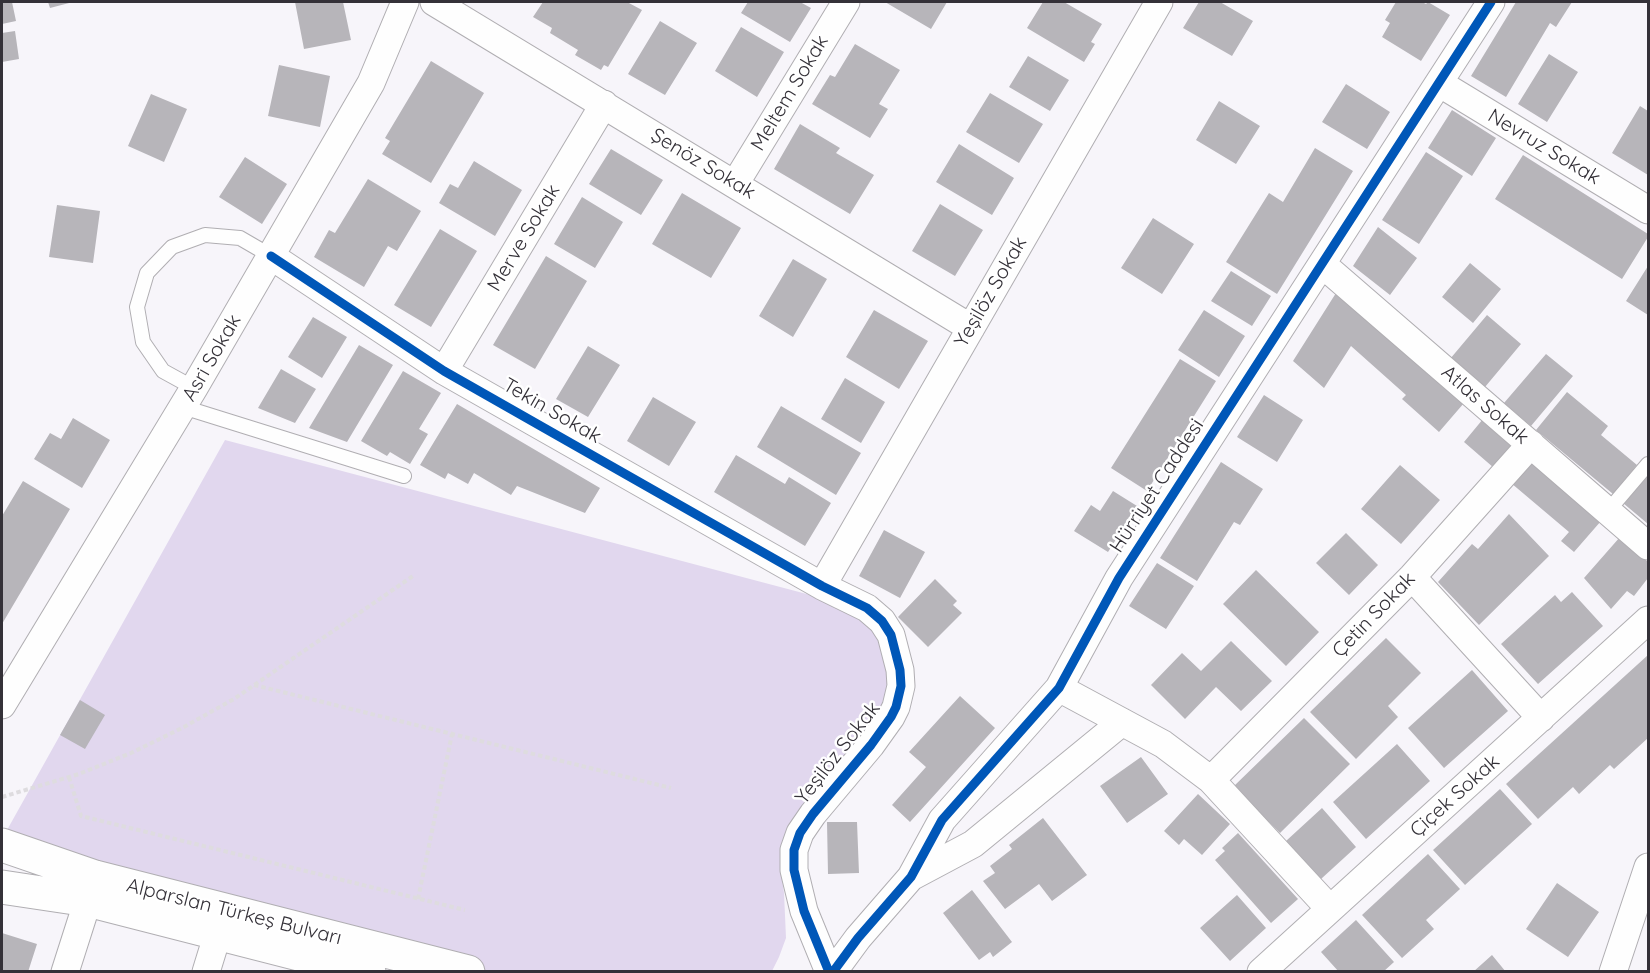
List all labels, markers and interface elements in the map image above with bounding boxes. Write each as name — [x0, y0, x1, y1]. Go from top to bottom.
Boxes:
street label: Meltem Sokak — [746, 31, 834, 155]
street label: Nevruz Sokak — [1483, 104, 1605, 190]
street label: Şenöz Sokak — [646, 123, 760, 205]
street label: Merve Sokak — [483, 180, 565, 296]
street label: Yeşilöz Sokak — [950, 232, 1032, 352]
street label: Asri Sokak — [177, 310, 247, 406]
street label: Atlas Sokak — [1436, 361, 1534, 449]
street label: Tekin Sokak — [498, 373, 606, 449]
street label: Hürriyet Caddesi — [1105, 415, 1209, 557]
street label: Çetin Sokak — [1327, 567, 1421, 663]
street label: Yeşilöz Sokak — [790, 697, 886, 809]
street label: Çiçek Sokak — [1405, 750, 1505, 842]
street label: Alparslan Türkeş Bulvarı — [124, 874, 344, 950]

